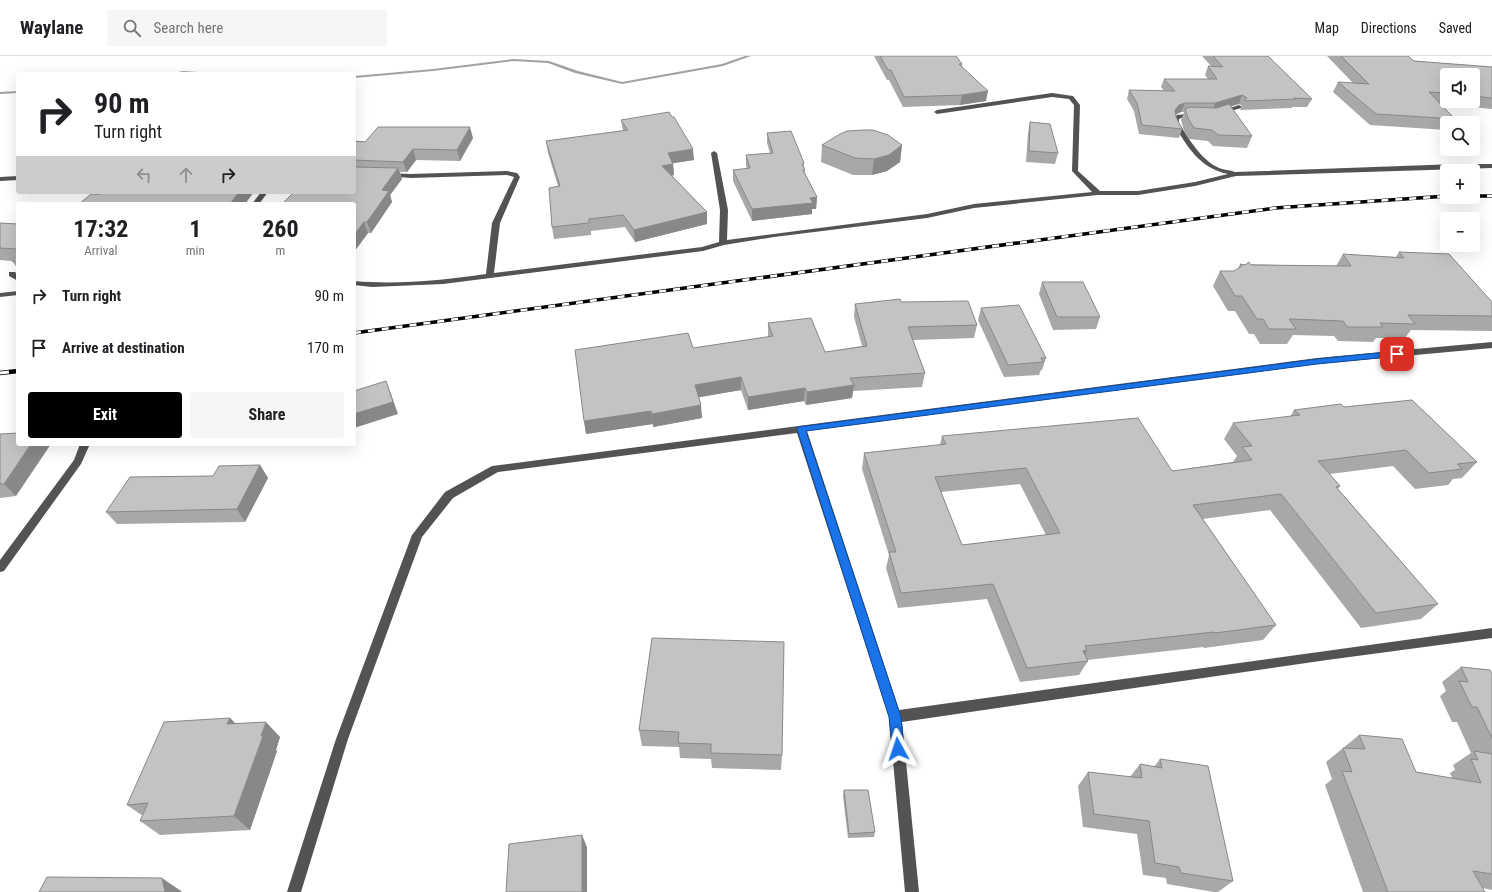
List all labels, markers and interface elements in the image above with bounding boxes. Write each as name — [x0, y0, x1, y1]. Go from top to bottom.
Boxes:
search box — [107, 10, 387, 46]
text: Waylane — [20, 16, 83, 39]
icon: search — [121, 17, 143, 39]
text: Search here — [153, 19, 223, 37]
text: Map — [1315, 20, 1339, 36]
text: Directions — [1361, 20, 1417, 36]
text: Saved — [1439, 20, 1472, 36]
map controls — [1440, 68, 1480, 252]
button: sound — [1440, 68, 1480, 108]
text: 90 m — [94, 87, 150, 120]
icon: right — [28, 88, 80, 140]
button: search — [1440, 116, 1480, 156]
text: Turn right — [94, 121, 162, 142]
icon: left — [133, 164, 155, 186]
icon: ahead — [175, 164, 197, 186]
icon: right — [217, 164, 239, 186]
button: + — [1440, 164, 1480, 204]
button: − — [1440, 212, 1480, 252]
text: 17:32 — [73, 215, 128, 243]
text: 1 — [189, 215, 201, 243]
text: 260 — [262, 215, 299, 243]
text: Arrival — [84, 243, 117, 258]
text: min — [186, 243, 205, 258]
text: m — [276, 243, 285, 258]
icon: right — [28, 285, 50, 307]
text: Turn right — [62, 287, 121, 305]
text: 90 m — [314, 287, 344, 305]
icon: arrive — [28, 337, 50, 359]
pin — [1380, 337, 1414, 371]
text: Arrive at destination — [62, 339, 185, 357]
text: 170 m — [307, 339, 344, 357]
icon: arrive — [1386, 343, 1408, 365]
button: Exit — [28, 392, 182, 438]
button: Share — [190, 392, 344, 438]
position arrow — [877, 728, 919, 770]

